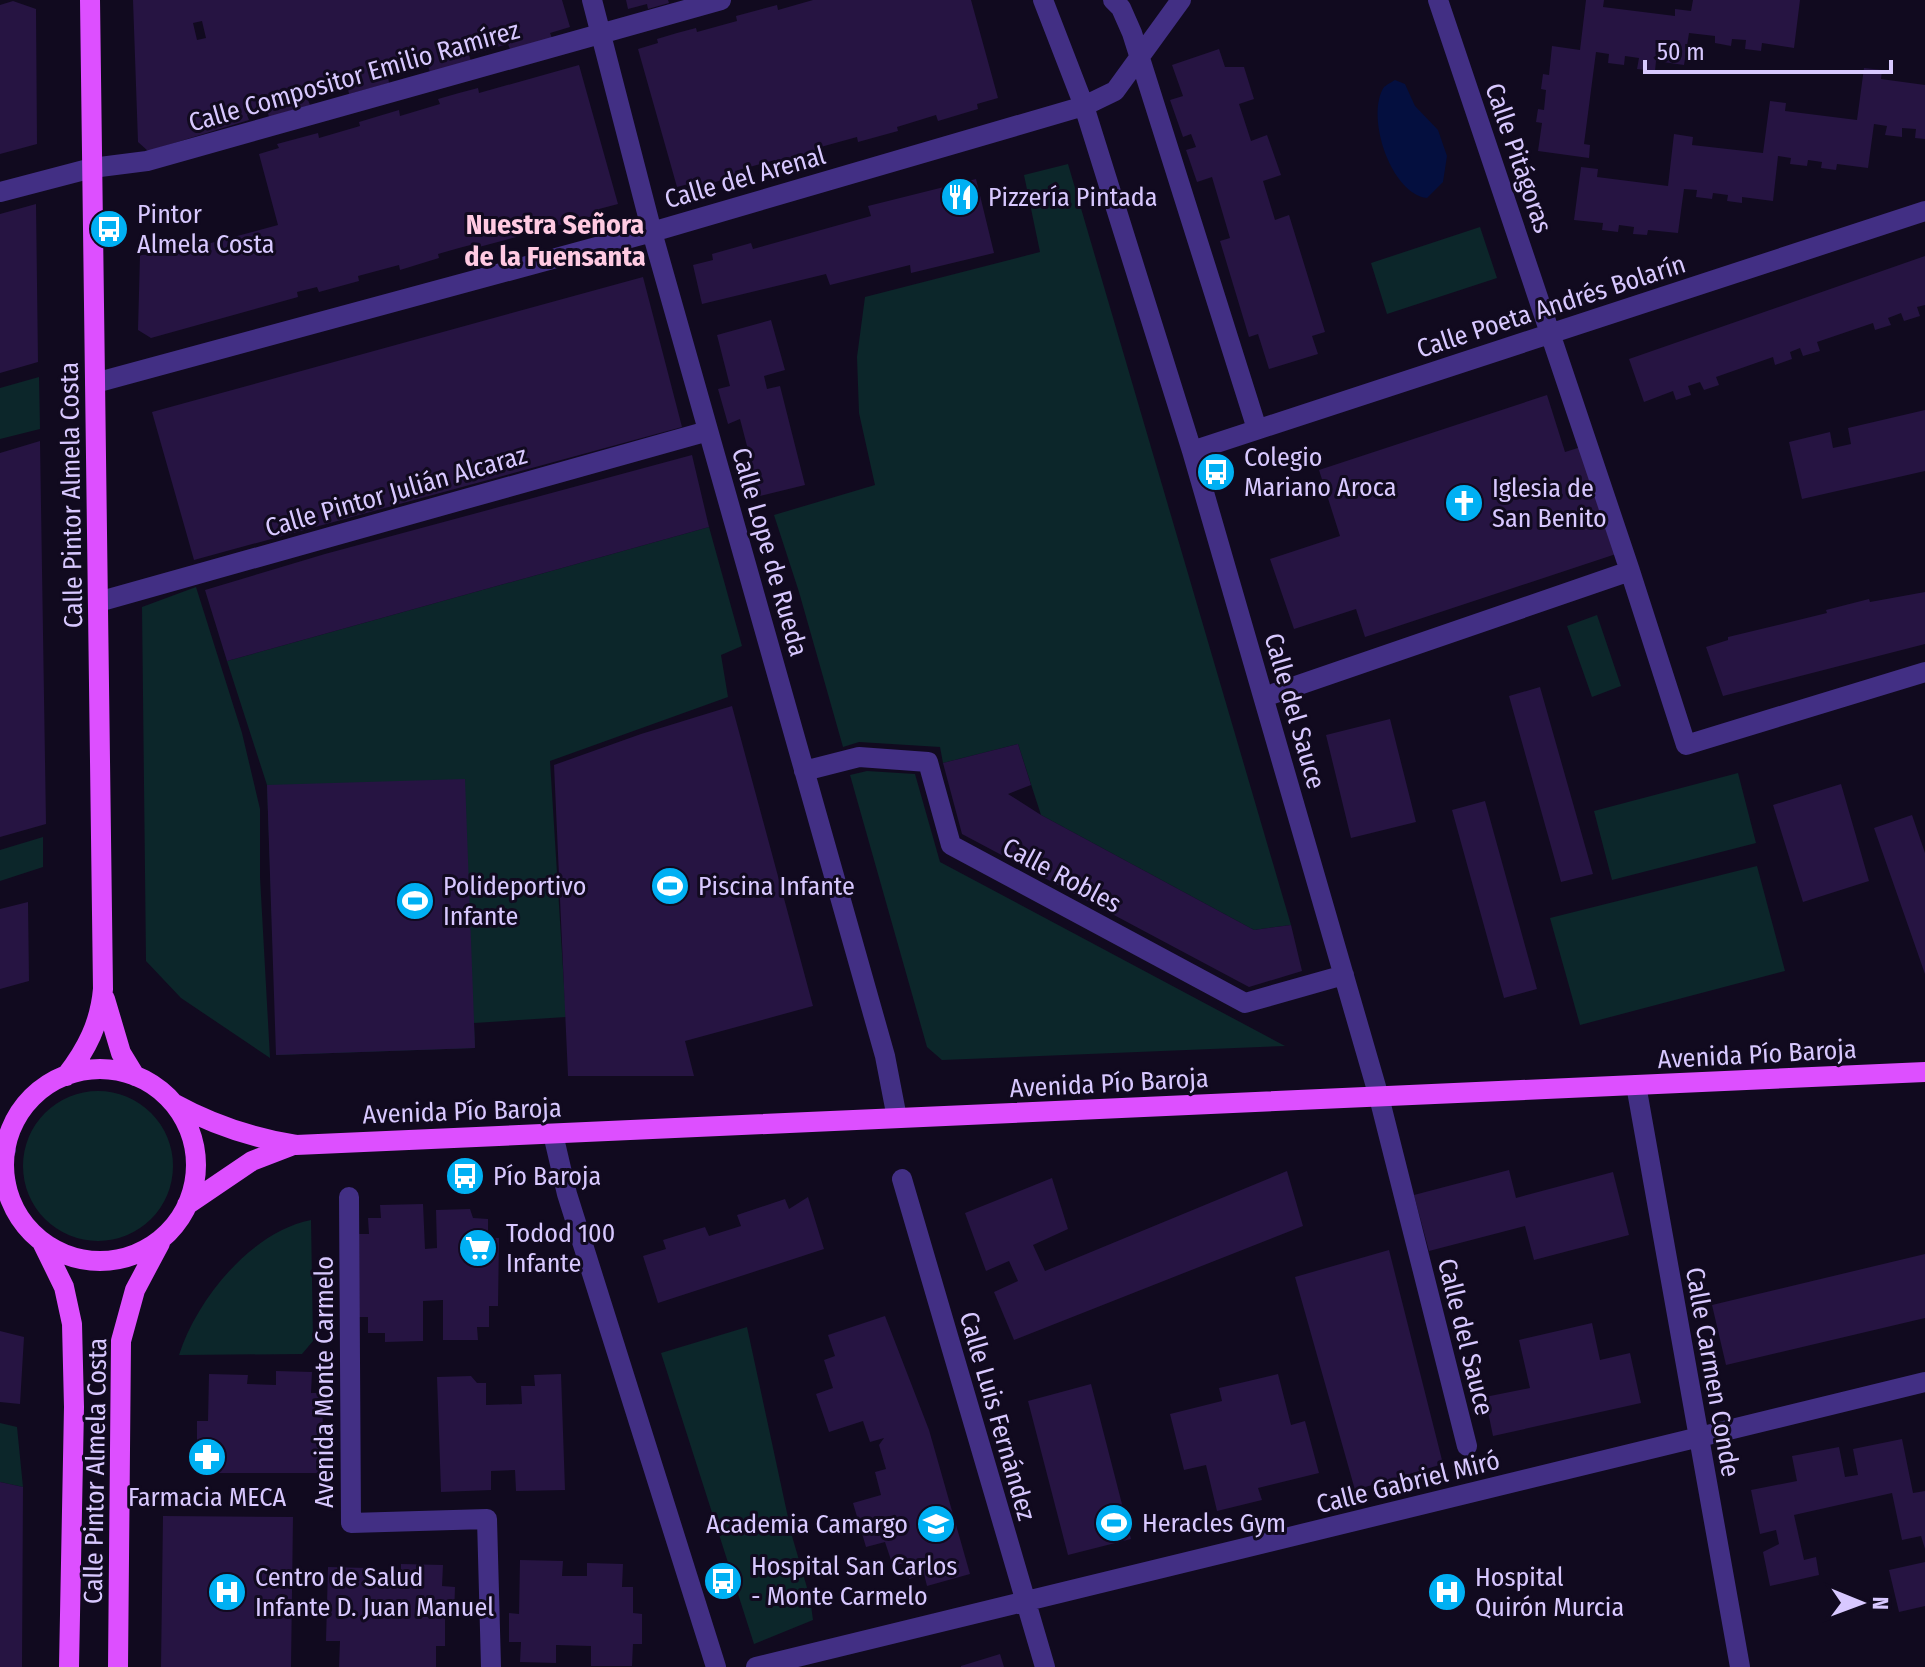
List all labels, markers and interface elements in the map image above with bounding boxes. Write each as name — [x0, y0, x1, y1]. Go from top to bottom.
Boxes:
street label: Calle Compositor Emilio Ramírez — [185, 14, 523, 139]
scale bar — [1645, 24, 1891, 74]
text: 50 m — [1657, 38, 1705, 66]
street label: Calle Pitágoras — [1478, 79, 1559, 237]
street label: Calle del Arenal — [661, 140, 829, 215]
restaurant icon: Pizzería Pintada — [939, 176, 981, 218]
place label: Pizzería Pintada — [988, 182, 1157, 213]
place label: Pintor Almela Costa — [137, 199, 275, 260]
bus stop icon: Pintor Almela Costa — [88, 208, 130, 250]
district label: Nuestra Señora de la Fuensanta — [464, 208, 646, 273]
street label: Calle Poeta Andrés Bolarín — [1413, 248, 1690, 365]
street label: Calle Pintor Almela Costa — [54, 362, 89, 628]
street label: Calle Pintor Julián Alcaraz — [262, 439, 531, 544]
place label: Colegio Mariano Aroca — [1244, 442, 1396, 503]
street label: Calle Lope de Rueda — [725, 444, 814, 660]
bus stop icon: Colegio Mariano Aroca — [1195, 451, 1237, 493]
place label: Iglesia de San Benito — [1492, 473, 1607, 534]
church icon: Iglesia de San Benito — [1443, 482, 1485, 524]
street label: Calle del Sauce — [1258, 630, 1332, 793]
street label: Calle Robles — [997, 831, 1126, 920]
sports icon: Piscina Infante — [649, 865, 691, 907]
place label: Polideportivo Infante — [443, 871, 586, 932]
place label: Piscina Infante — [698, 871, 855, 902]
sports icon: Polideportivo Infante — [394, 880, 436, 922]
street label: Avenida Pío Baroja — [1657, 1034, 1857, 1075]
street label: Avenida Pío Baroja — [1009, 1063, 1209, 1104]
street label: Avenida Pío Baroja — [362, 1093, 562, 1130]
bus stop icon: Pío Baroja — [444, 1155, 486, 1197]
place label: Pío Baroja — [493, 1161, 601, 1192]
place label: Todod 100 Infante — [506, 1218, 615, 1279]
supermarket icon: Todod 100 Infante — [457, 1227, 499, 1269]
street label: Avenida Monte Carmelo — [309, 1256, 340, 1508]
street label: Calle del Sauce — [1431, 1256, 1500, 1419]
street label: Calle Carmen Conde — [1679, 1265, 1746, 1479]
street label: Calle Luis Fernández — [953, 1308, 1042, 1524]
street label: Calle Pintor Almela Costa — [78, 1338, 113, 1604]
pharmacy icon: Farmacia MECA — [186, 1436, 228, 1478]
street label: Calle Gabriel Miró — [1313, 1445, 1503, 1520]
place label: Farmacia MECA — [128, 1482, 286, 1513]
sports icon: Heracles Gym — [1093, 1502, 1135, 1544]
school or university icon: Academia Camargo — [915, 1503, 957, 1545]
place label: Heracles Gym — [1142, 1508, 1286, 1539]
place label: Academia Camargo — [706, 1509, 908, 1540]
place label: Hospital San Carlos - Monte Carmelo — [751, 1551, 957, 1612]
bus stop icon: Hospital San Carlos - Monte Carmelo — [702, 1560, 744, 1602]
place label: Centro de Salud Infante D. Juan Manuel — [255, 1562, 494, 1623]
place label: Hospital Quirón Murcia — [1475, 1562, 1624, 1623]
north arrow — [1821, 1563, 1901, 1643]
hospital icon: Centro de Salud Infante D. Juan Manuel — [206, 1571, 248, 1613]
hospital icon: Hospital Quirón Murcia — [1426, 1571, 1468, 1613]
text: N — [1867, 1597, 1894, 1610]

